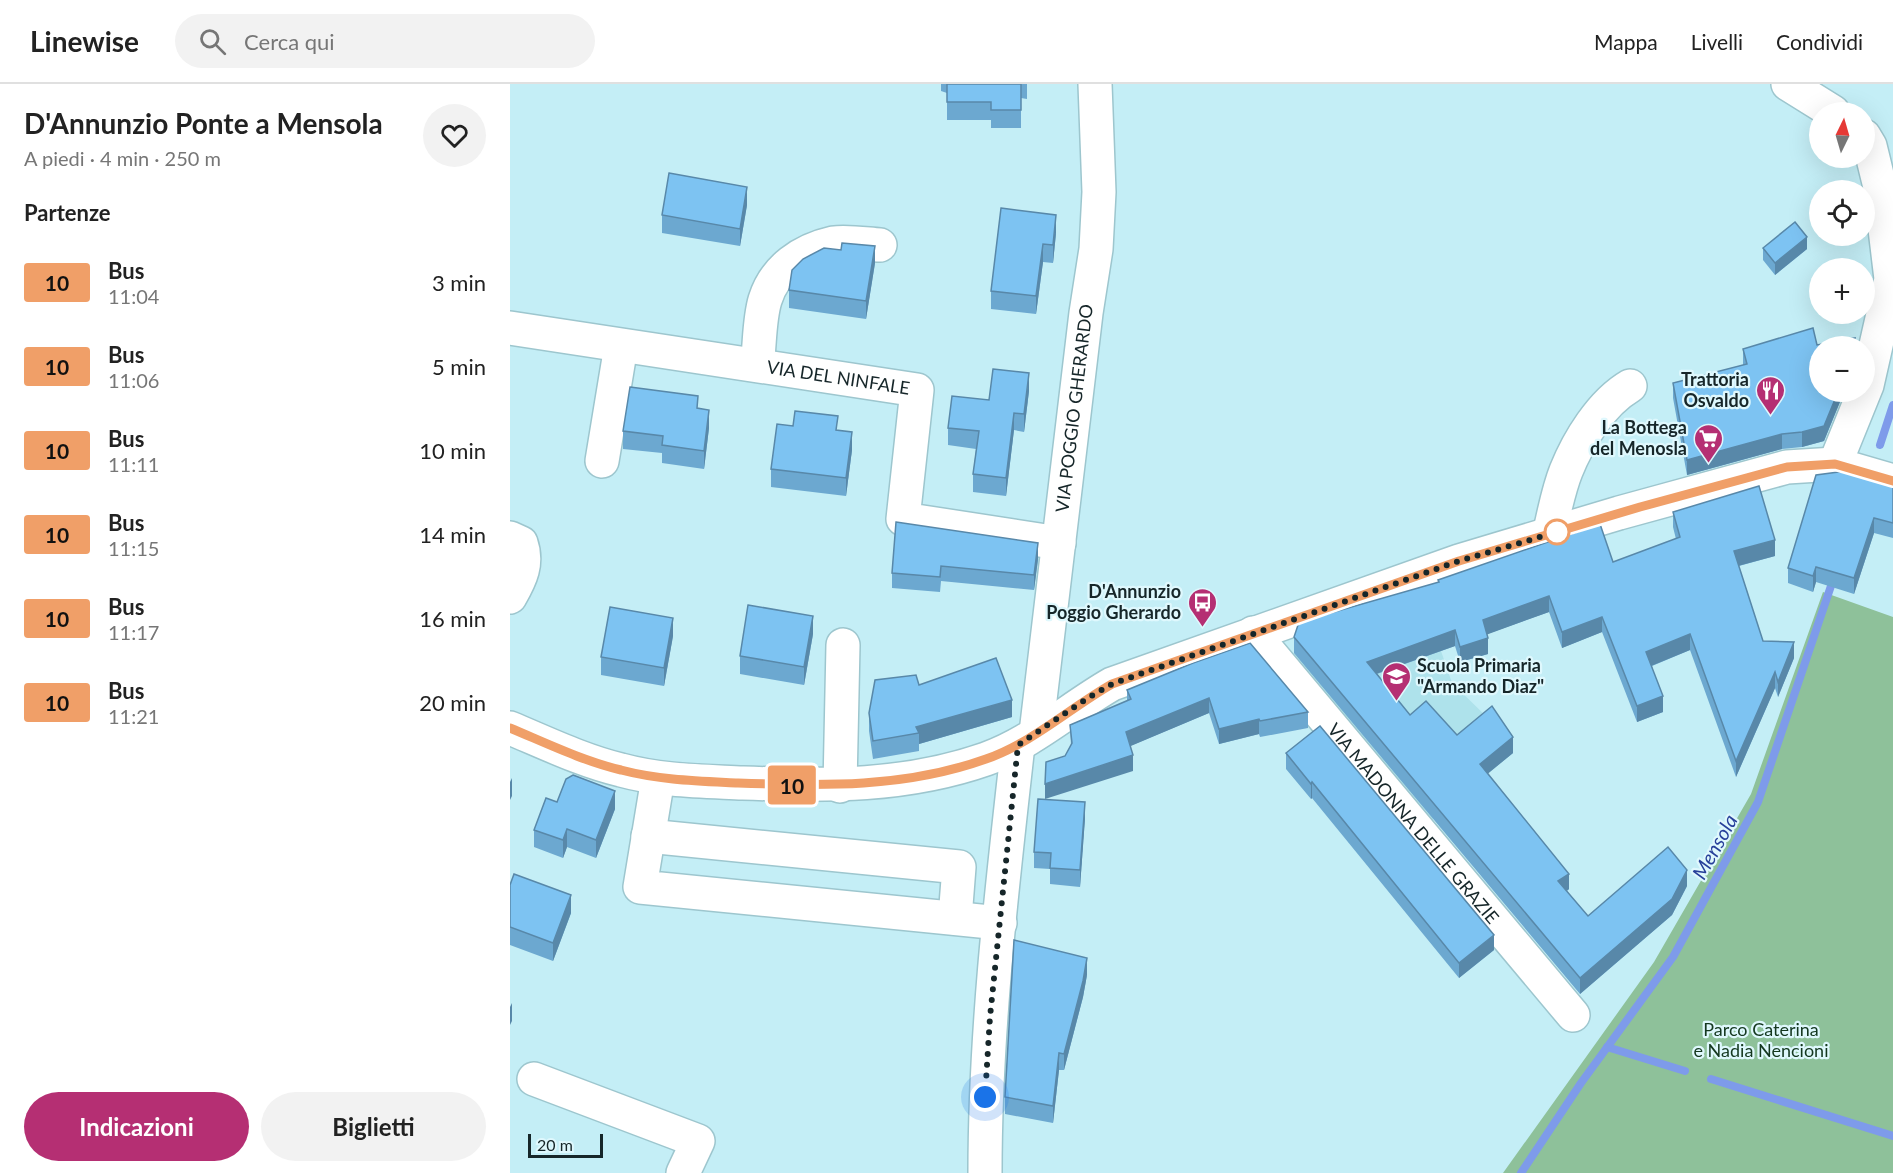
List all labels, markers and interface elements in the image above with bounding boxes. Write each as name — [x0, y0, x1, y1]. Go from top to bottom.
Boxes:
search box — [175, 14, 595, 68]
text: Linewise — [30, 24, 139, 58]
icon: search — [196, 25, 229, 58]
text: Cerca qui — [244, 28, 335, 55]
text: Mappa — [1594, 29, 1658, 54]
text: Livelli — [1691, 29, 1743, 54]
text: Condividi — [1776, 29, 1863, 54]
north arrow — [1809, 102, 1875, 168]
map controls — [1809, 102, 1875, 402]
button: heart — [423, 104, 486, 167]
text: D'Annunzio Ponte a Mensola — [24, 106, 383, 140]
text: A piedi · 4 min · 250 m — [24, 146, 221, 170]
button: locate — [1809, 180, 1875, 246]
text: Partenze — [24, 199, 111, 226]
text: Bus — [108, 257, 144, 284]
button: + — [1809, 258, 1875, 324]
text: 3 min — [432, 269, 486, 296]
text: 10 — [45, 270, 69, 295]
text: 11:04 — [108, 284, 159, 308]
street label: VIA POGGIO GHERARDO — [1050, 303, 1097, 513]
button: − — [1809, 336, 1875, 402]
text: Bus — [108, 341, 144, 368]
text: 5 min — [432, 353, 486, 380]
text: 10 — [45, 354, 69, 379]
street label: VIA DEL NINFALE — [765, 355, 911, 399]
text: 11:06 — [108, 368, 159, 392]
place label: Trattoria Osvaldo — [1681, 368, 1749, 411]
restaurant icon: Trattoria Osvaldo — [1754, 374, 1786, 416]
place label: La Bottega del Menosla — [1590, 416, 1687, 459]
supermarket icon: La Bottega del Menosla — [1692, 422, 1724, 464]
text: Bus — [108, 425, 144, 452]
text: 10 min — [419, 437, 486, 464]
text: 10 — [45, 438, 69, 463]
text: 11:11 — [108, 452, 159, 476]
text: Bus — [108, 509, 144, 536]
unlabelled marker — [1544, 519, 1570, 545]
text: 14 min — [419, 521, 486, 548]
text: 10 — [45, 522, 69, 547]
text: 11:15 — [108, 536, 159, 560]
place label: D'Annunzio Poggio Gherardo — [1046, 580, 1181, 623]
bus stop icon: D'Annunzio Poggio Gherardo — [1186, 586, 1218, 628]
text: Bus — [108, 593, 144, 620]
text: 16 min — [419, 605, 486, 632]
text: 10 — [45, 606, 69, 631]
text: 11:17 — [108, 620, 159, 644]
place label: Scuola Primaria "Armando Diaz" — [1417, 654, 1544, 697]
school or university icon: Scuola Primaria "Armando Diaz" — [1380, 660, 1412, 702]
text: Bus — [108, 677, 144, 704]
text: 20 min — [419, 689, 486, 716]
text: 10 — [45, 690, 69, 715]
text: 11:21 — [108, 704, 159, 728]
street label: VIA MADONNA DELLE GRAZIE — [1323, 719, 1504, 928]
line badge: 10 — [765, 766, 819, 804]
text: 10 — [780, 773, 804, 798]
water label: Mensola — [1687, 810, 1742, 883]
park label: Parco Caterina e Nadia Nencioni — [1694, 1018, 1828, 1061]
your location — [970, 1082, 1000, 1112]
button: Indicazioni — [24, 1092, 249, 1161]
button: Biglietti — [261, 1092, 486, 1161]
scale bar — [528, 1131, 603, 1158]
text: 20 m — [537, 1135, 573, 1154]

